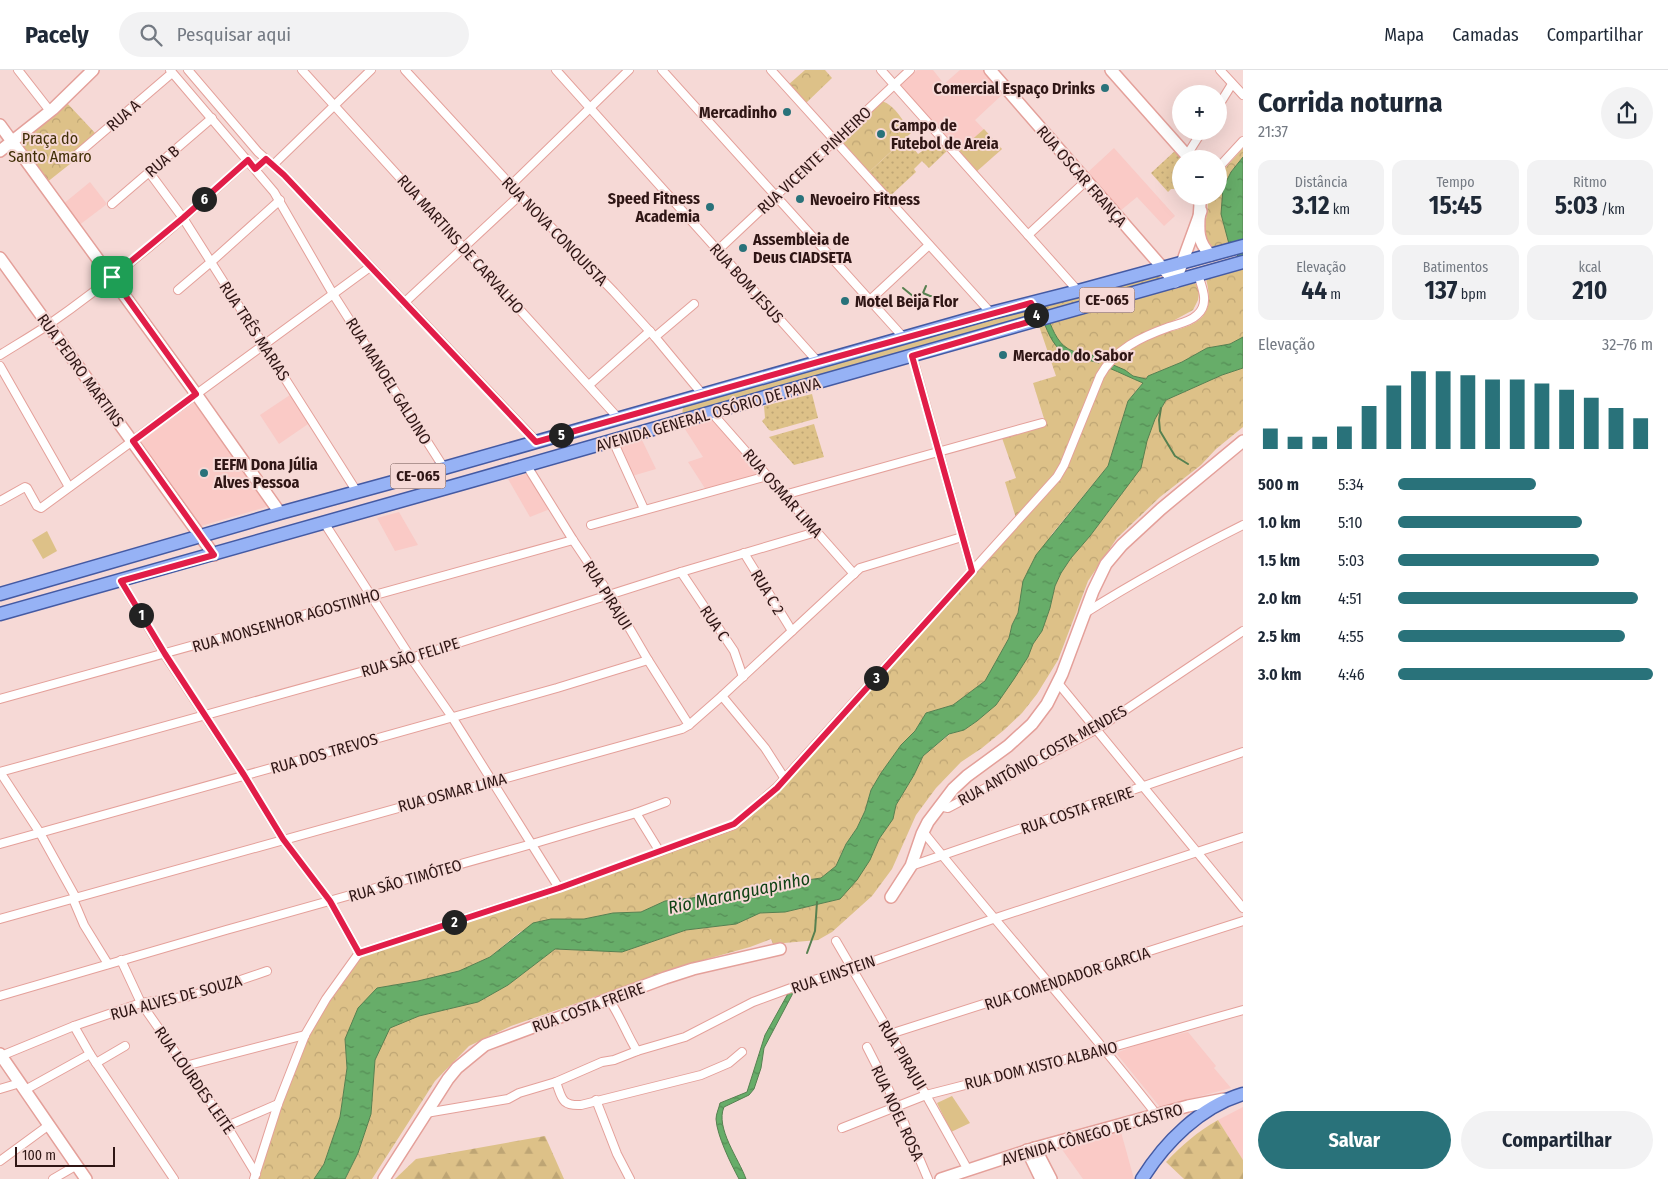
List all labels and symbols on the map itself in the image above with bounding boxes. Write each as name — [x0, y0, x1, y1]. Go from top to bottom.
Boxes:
place label: Comercial Espaço Drinks — [934, 79, 1095, 99]
marker: Comercial Espaço Drinks — [1099, 82, 1111, 94]
street label: RUA A — [103, 95, 145, 135]
place label: Mercadinho — [699, 103, 777, 122]
street label: RUA VICENTE PINHEIRO — [753, 103, 875, 218]
marker: Mercadinho — [781, 106, 793, 118]
place label: Campo de Futebol de Areia — [891, 116, 999, 153]
street label: RUA OSCAR FRANÇA — [1032, 122, 1131, 232]
marker: Campo de Futebol de Areia — [875, 128, 887, 140]
park label: Praça do Santo Amaro — [8, 129, 92, 166]
street label: RUA B — [141, 141, 183, 181]
street label: RUA MARTINS DE CARVALHO — [393, 171, 528, 318]
street label: RUA NOVA CONQUISTA — [498, 173, 612, 290]
pin: 6 — [192, 186, 216, 212]
place label: Speed Fitness Academia — [608, 189, 700, 226]
place label: Nevoeiro Fitness — [810, 190, 920, 209]
marker: Nevoeiro Fitness — [794, 193, 806, 205]
marker: Speed Fitness Academia — [704, 201, 716, 213]
place label: Assembleia de Deus CIADSETA — [752, 230, 852, 267]
street label: RUA BOM JESUS — [706, 240, 787, 327]
marker: Assembleia de Deus CIADSETA — [737, 242, 749, 254]
pin — [91, 256, 133, 298]
street label: RUA TRÊS MARIAS — [215, 278, 294, 384]
road number: CE-065 — [1080, 288, 1134, 312]
place label: Motel Beija Flor — [855, 292, 959, 311]
marker: Motel Beija Flor — [839, 295, 851, 307]
pin: 4 — [1024, 302, 1048, 328]
street label: RUA PEDRO MARTINS — [33, 310, 128, 431]
street label: RUA MANOEL GALDINO — [342, 314, 435, 448]
place label: Mercado do Sabor — [1013, 346, 1133, 365]
marker: Mercado do Sabor — [997, 349, 1009, 361]
street label: AVENIDA GENERAL OSÓRIO DE PAIVA — [594, 373, 823, 456]
pin: 5 — [548, 422, 574, 448]
street label: RUA OSMAR LIMA — [739, 445, 827, 542]
place label: EEFM Dona Júlia Alves Pessoa — [213, 455, 318, 492]
road number: CE-065 — [390, 464, 446, 488]
marker: EEFM Dona Júlia Alves Pessoa — [198, 467, 210, 479]
street label: RUA PIRAJUI — [579, 557, 636, 633]
street label: RUA C 2 — [747, 566, 788, 618]
street label: RUA MONSENHOR AGOSTINHO — [190, 585, 382, 656]
pin: 1 — [128, 602, 154, 628]
street label: RUA C — [696, 602, 733, 644]
street label: RUA SÃO FELIPE — [359, 634, 462, 681]
pin: 3 — [864, 666, 888, 690]
street label: RUA ANTÔNIO COSTA MENDES — [954, 700, 1130, 810]
street label: RUA DOS TREVOS — [268, 729, 380, 778]
street label: RUA OSMAR LIMA — [396, 769, 509, 816]
street label: RUA COSTA FREIRE — [1018, 782, 1136, 839]
street label: RUA SÃO TIMÓTEO — [346, 855, 464, 906]
water label: Rio Maranguapinho — [666, 867, 812, 919]
pin: 2 — [442, 910, 466, 934]
street label: RUA COMENDADOR GARCIA — [982, 943, 1153, 1014]
street label: RUA EINSTEIN — [789, 951, 878, 998]
street label: RUA ALVES DE SOUZA — [108, 971, 245, 1024]
street label: RUA COSTA FREIRE — [530, 978, 647, 1037]
street label: RUA PIRAJUI — [874, 1017, 931, 1093]
street label: RUA LOURDES LEITE — [150, 1023, 239, 1138]
street label: RUA DOM XISTO ALBANO — [963, 1037, 1120, 1094]
street label: RUA NOEL ROSA — [867, 1063, 928, 1164]
street label: AVENIDA CÔNEGO DE CASTRO — [999, 1099, 1185, 1169]
scale bar — [15, 1144, 115, 1167]

